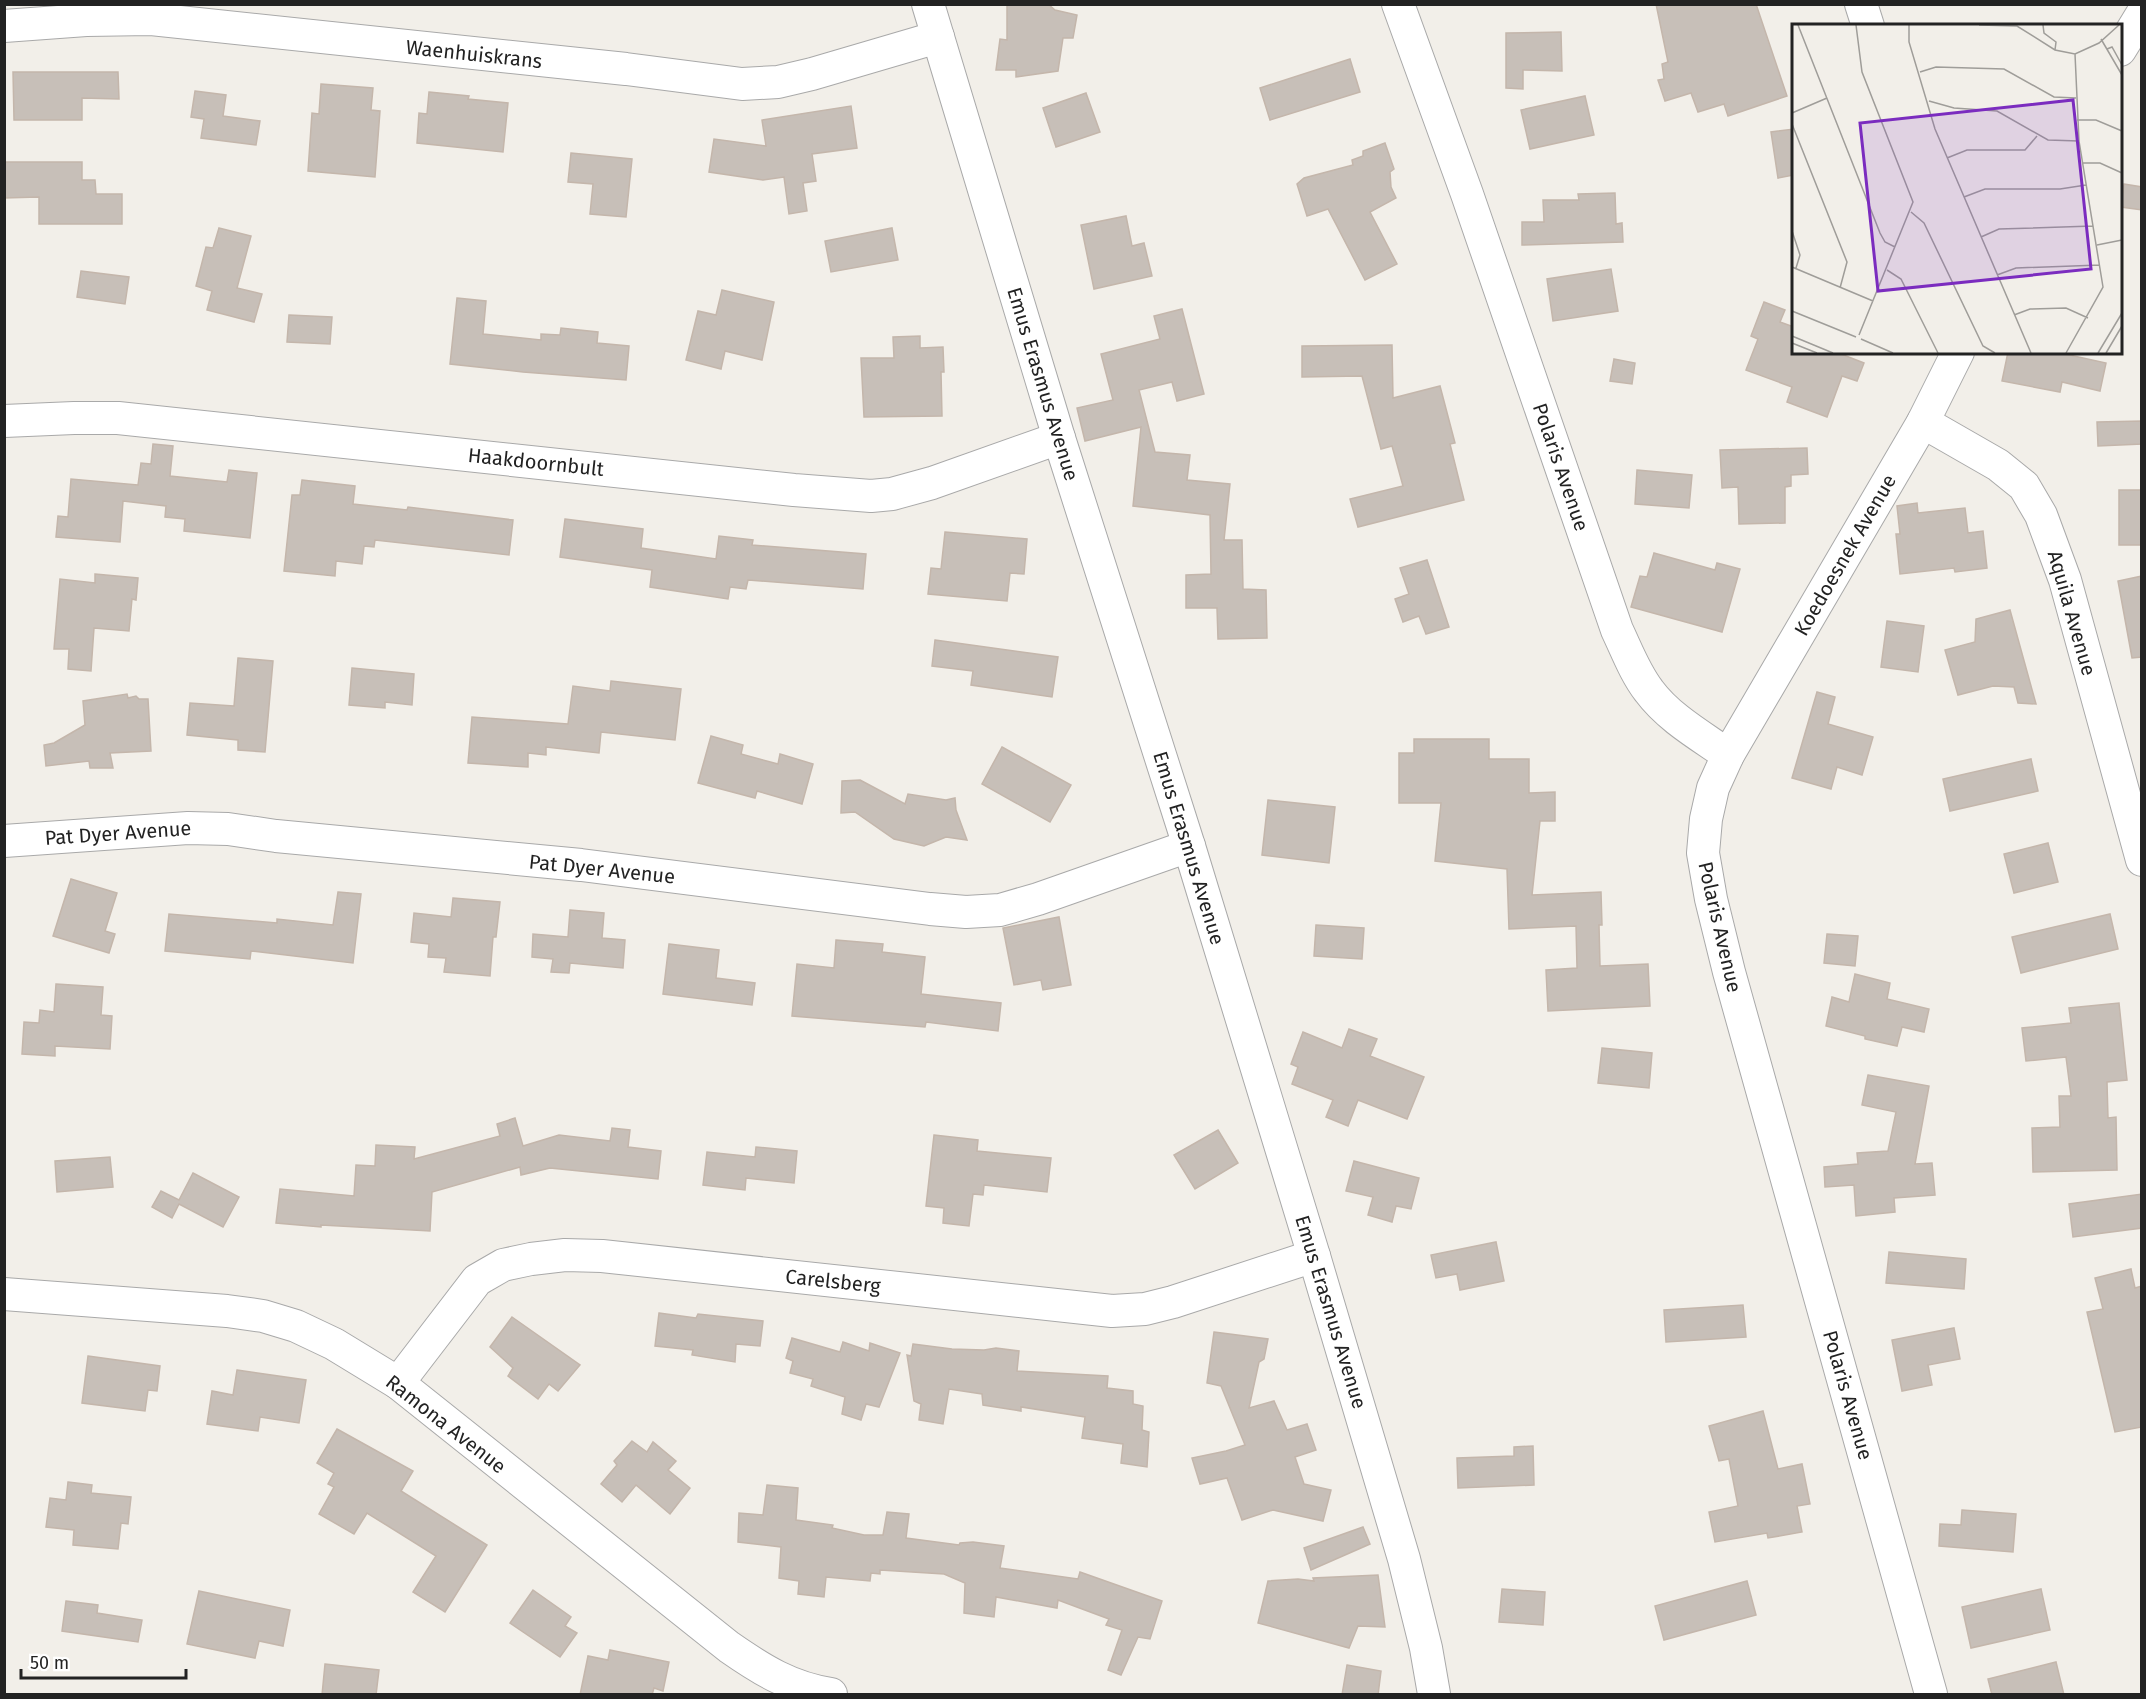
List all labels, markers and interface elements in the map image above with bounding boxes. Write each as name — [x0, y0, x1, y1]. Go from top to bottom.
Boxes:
inset map — [1792, 24, 2122, 354]
street label: Waenhuiskrans — [405, 35, 543, 73]
street label: Emus Erasmus Avenue — [1002, 284, 1084, 484]
street label: Polaris Avenue — [1528, 400, 1594, 534]
street label: Haakdoornbult — [467, 443, 606, 481]
street label: Koedoesnek Avenue — [1789, 470, 1901, 640]
street label: Aquila Avenue — [2043, 548, 2101, 678]
street label: Emus Erasmus Avenue — [1148, 748, 1230, 948]
street label: Pat Dyer Avenue — [44, 816, 192, 850]
street label: Pat Dyer Avenue — [528, 849, 676, 889]
street label: Polaris Avenue — [1693, 859, 1747, 995]
street label: Emus Erasmus Avenue — [1290, 1212, 1372, 1412]
street label: Carelsberg — [784, 1264, 882, 1298]
street label: Polaris Avenue — [1818, 1327, 1878, 1463]
street label: Ramona Avenue — [381, 1370, 511, 1478]
scale bar — [21, 1642, 186, 1680]
text: 50 m — [30, 1652, 69, 1674]

